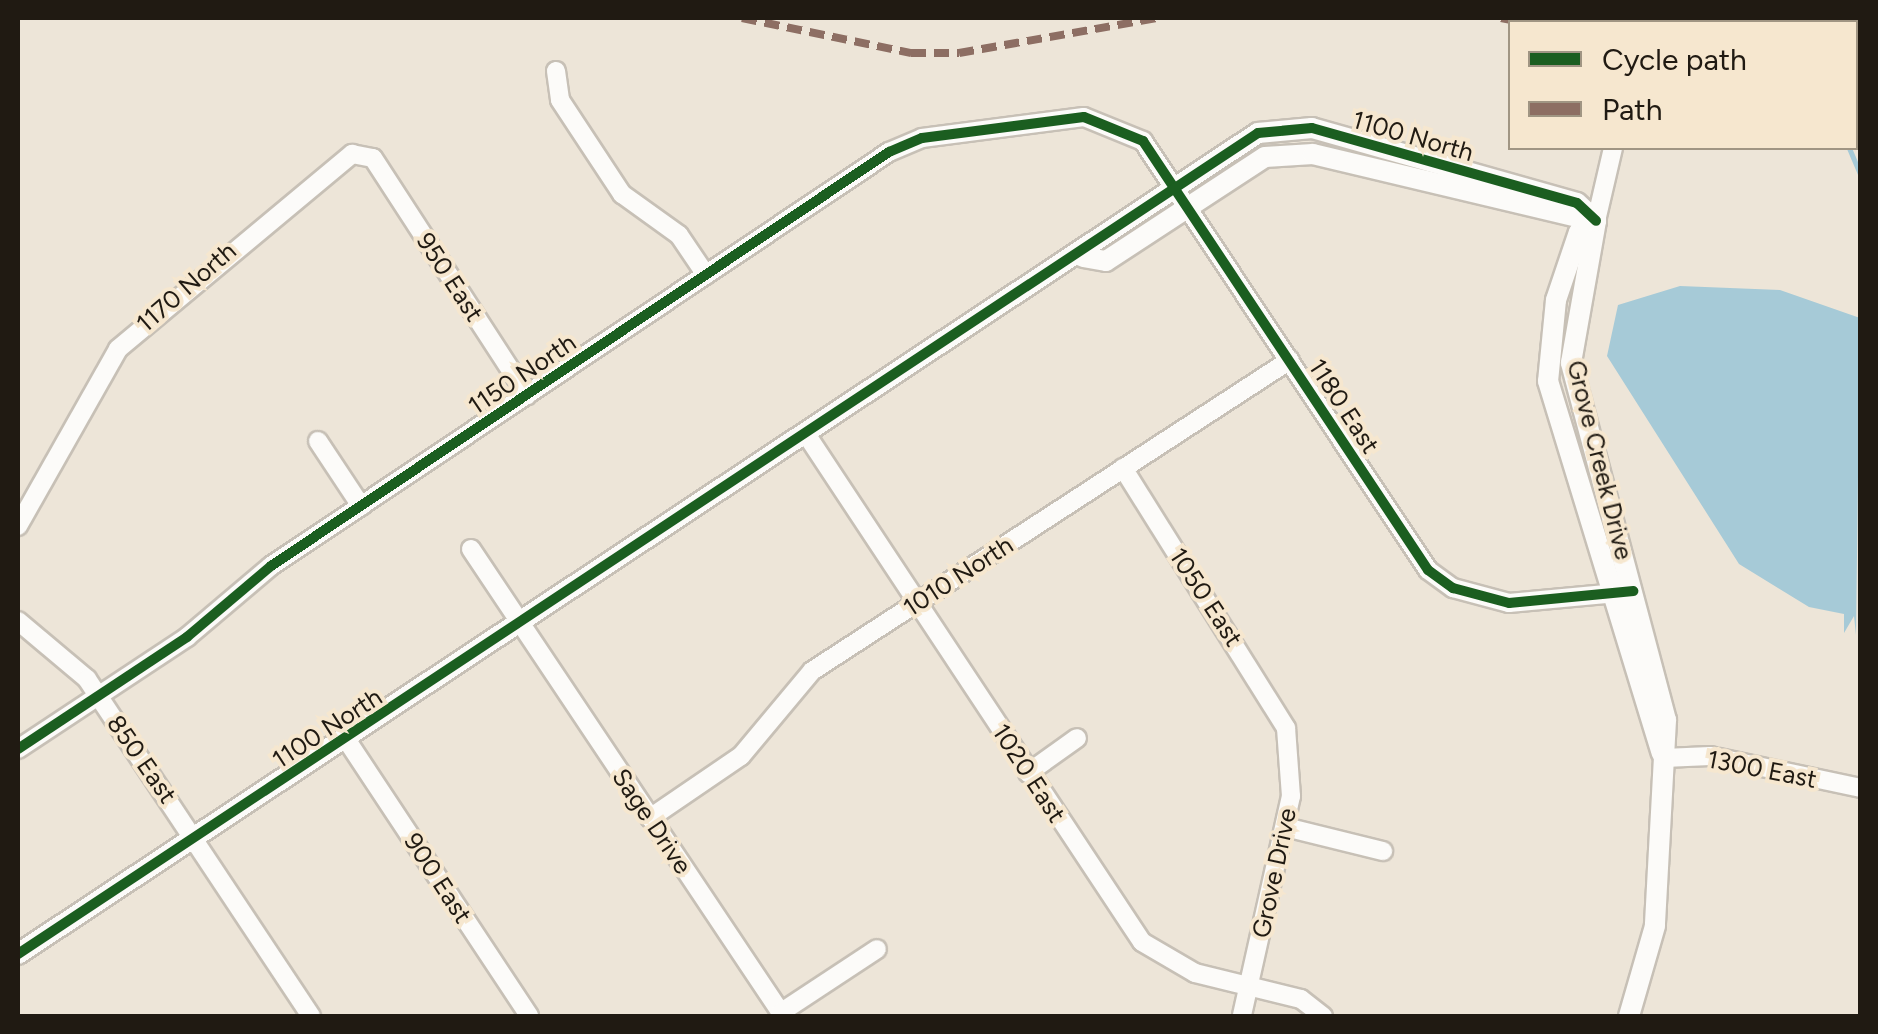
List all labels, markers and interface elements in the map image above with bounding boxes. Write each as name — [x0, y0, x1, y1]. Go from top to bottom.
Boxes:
legend — [1508, 20, 1858, 150]
text: Cycle path — [1602, 41, 1747, 78]
text: Path — [1602, 91, 1662, 128]
street label: 1100 North — [1349, 104, 1477, 168]
street label: 950 East — [410, 227, 490, 327]
street label: 1170 North — [130, 236, 242, 338]
street label: 1150 North — [463, 327, 581, 421]
street label: 1180 East — [1302, 353, 1386, 459]
street label: Grove Creek Drive — [1561, 357, 1639, 563]
street label: 1010 North — [898, 529, 1018, 623]
street label: 1050 East — [1163, 542, 1249, 652]
street label: 1100 North — [267, 681, 387, 775]
street label: 850 East — [101, 709, 183, 809]
street label: 1020 East — [986, 718, 1072, 828]
street label: 1300 East — [1705, 744, 1819, 794]
street label: Sage Drive — [606, 763, 698, 879]
street label: Grove Drive — [1246, 805, 1302, 941]
street label: 900 East — [398, 827, 478, 929]

